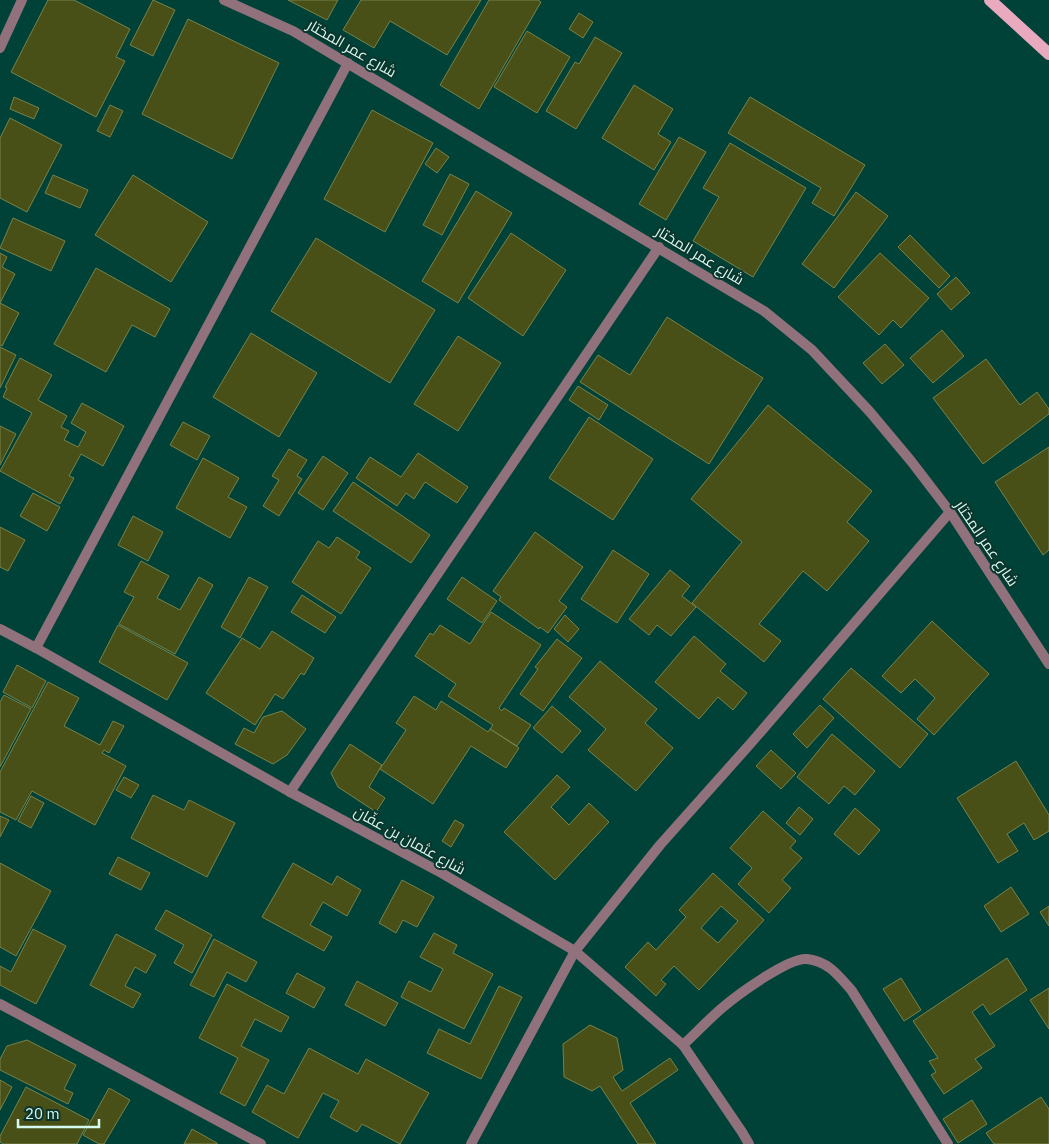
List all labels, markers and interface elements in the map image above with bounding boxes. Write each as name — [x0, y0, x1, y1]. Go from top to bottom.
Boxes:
street label: شارع عمر المختار — [302, 14, 400, 83]
street label: شارع عمر المختار — [650, 221, 748, 291]
street label: شارع عمر المختار — [949, 496, 1023, 591]
street label: شارع عثمان بن عفّان — [350, 801, 469, 880]
scale bar — [18, 1096, 99, 1128]
text: 20 m — [25, 1104, 60, 1123]

